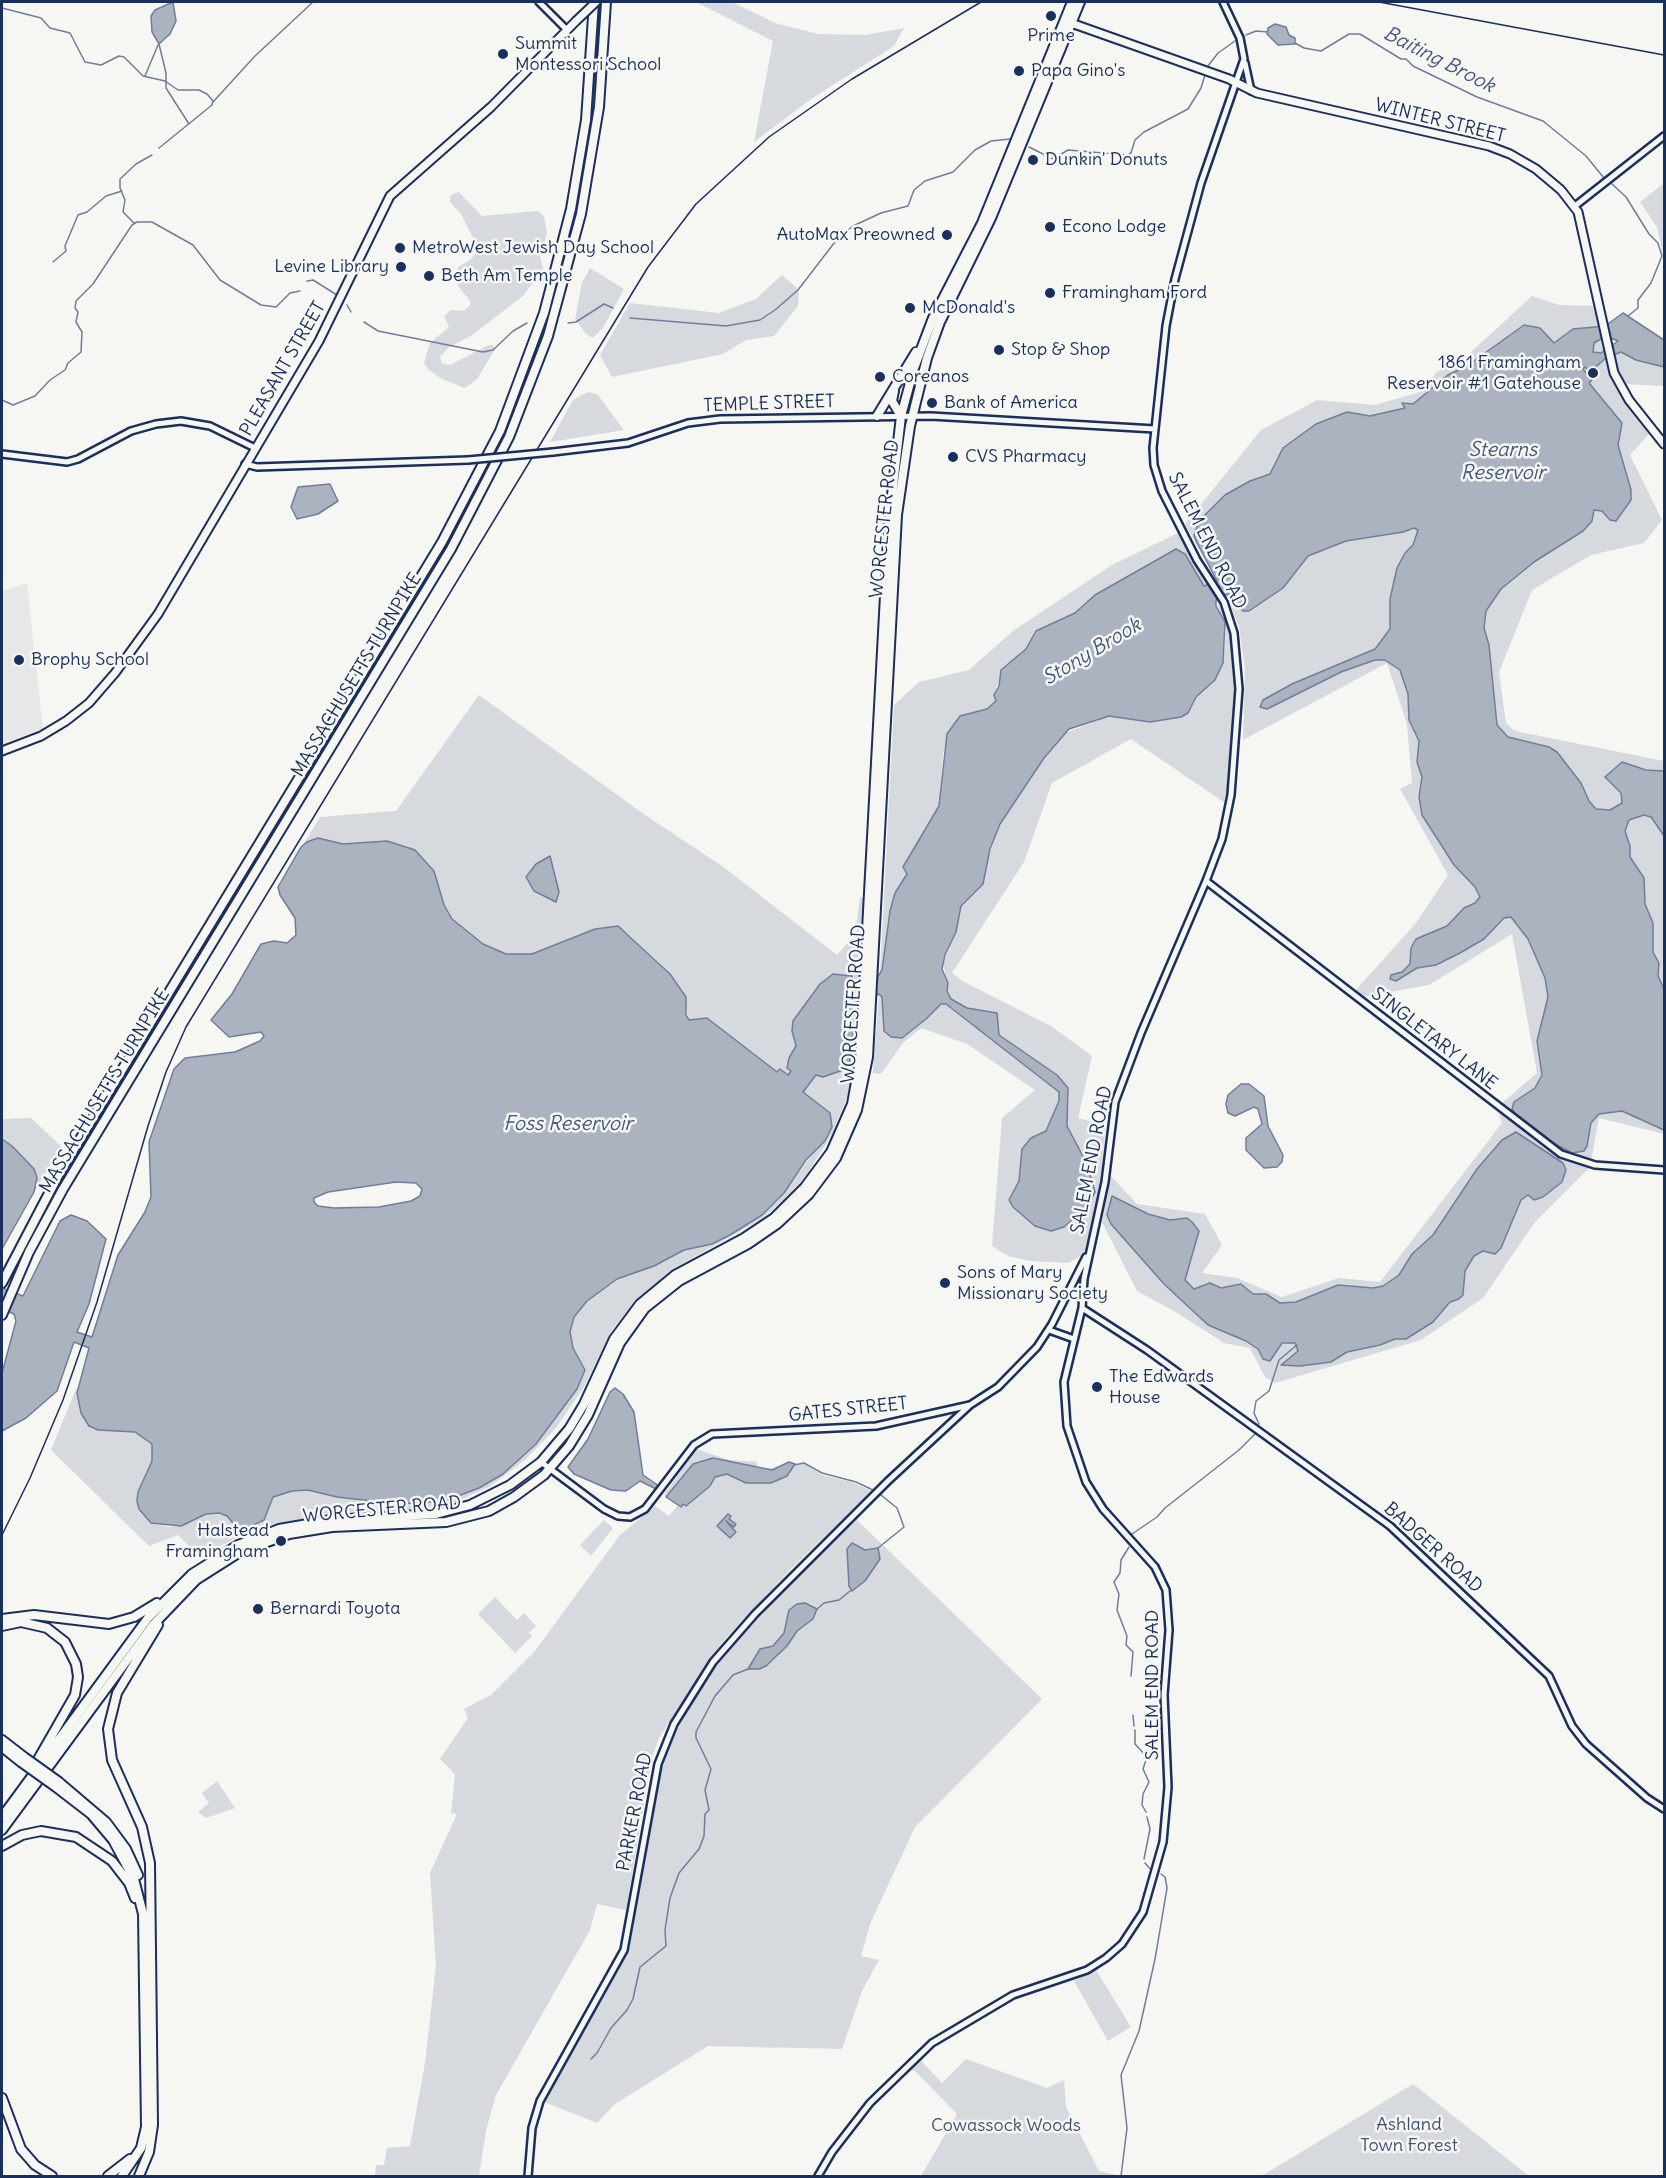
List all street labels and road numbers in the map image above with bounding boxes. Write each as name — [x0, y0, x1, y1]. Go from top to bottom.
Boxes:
street label: WINTER STREET — [1373, 94, 1507, 148]
street label: PLEASANT STREET — [236, 298, 330, 440]
street label: TEMPLE STREET — [703, 391, 835, 417]
street label: WORCESTER ROAD — [866, 439, 904, 599]
street label: SALEM END ROAD — [1163, 469, 1251, 613]
street label: MASSACHUSETTS TURNPIKE — [287, 569, 427, 781]
street label: WORCESTER ROAD — [838, 924, 870, 1084]
street label: SINGLETARY LANE — [1367, 983, 1501, 1095]
street label: MASSACHUSETTS TURNPIKE — [35, 985, 175, 1197]
street label: SALEM END ROAD — [1067, 1084, 1117, 1236]
street label: GATES STREET — [788, 1393, 908, 1427]
street label: WORCESTER ROAD — [302, 1492, 462, 1528]
street label: BADGER ROAD — [1379, 1498, 1487, 1598]
street label: SALEM END ROAD — [1142, 1610, 1164, 1760]
street label: PARKER ROAD — [613, 1751, 657, 1873]

